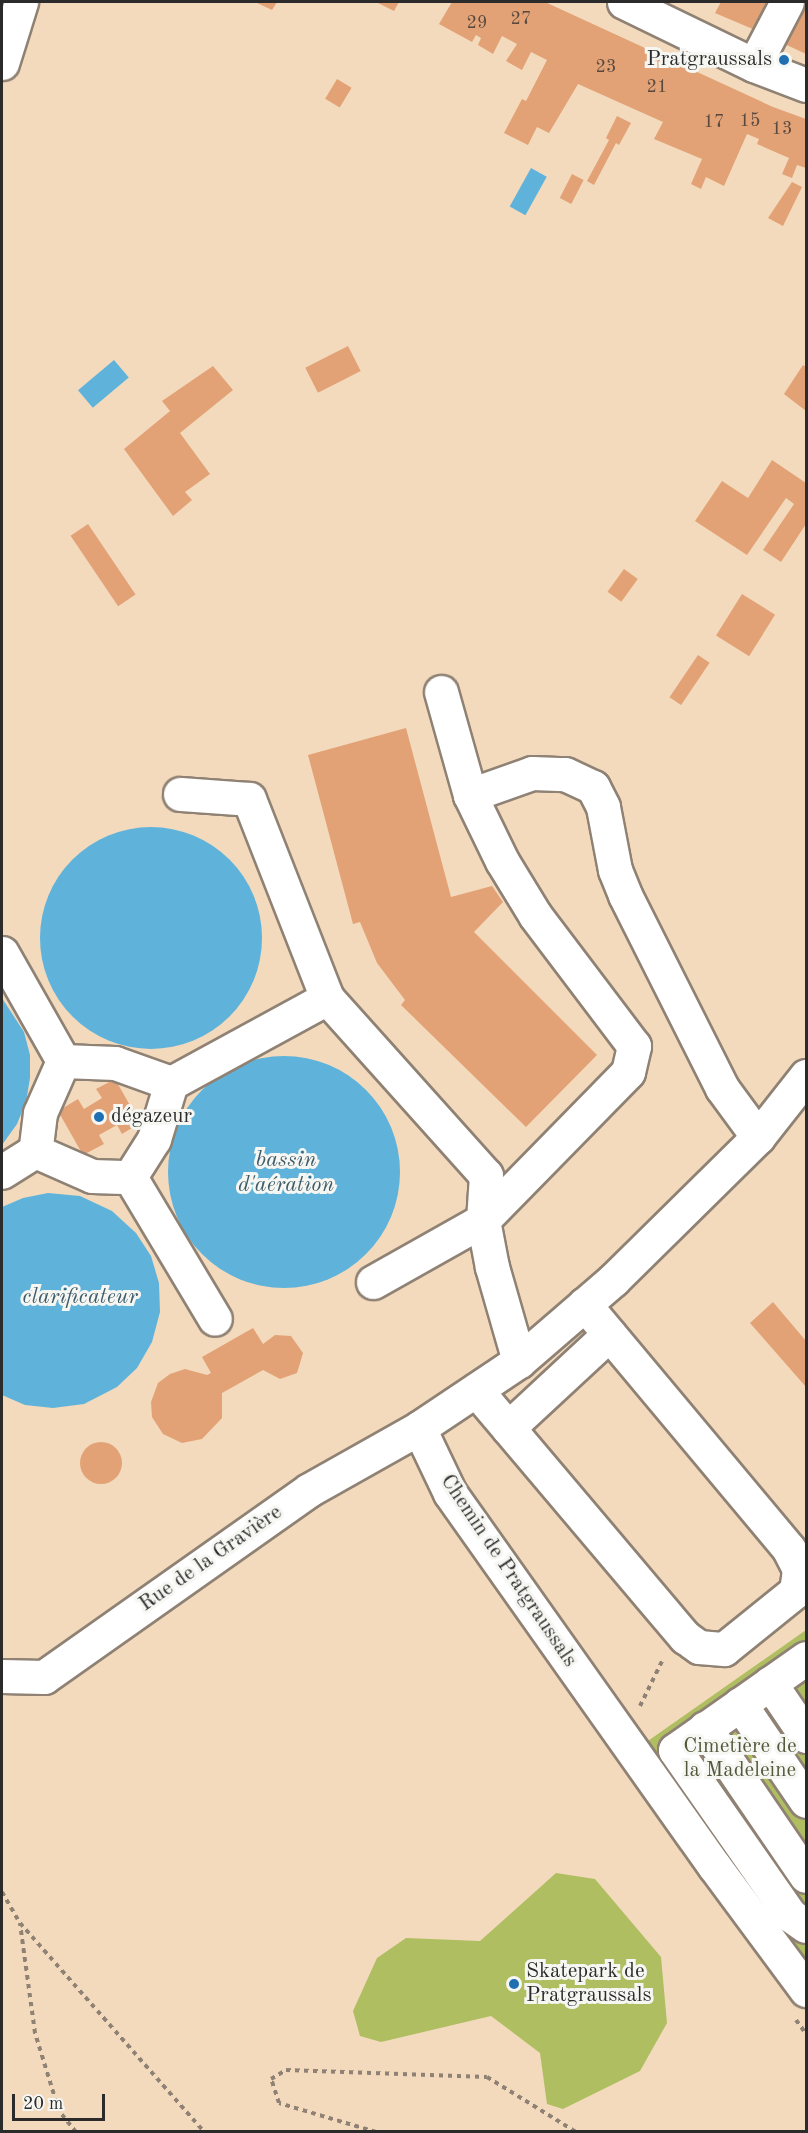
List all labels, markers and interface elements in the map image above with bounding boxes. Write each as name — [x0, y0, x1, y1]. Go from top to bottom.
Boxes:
house number: 27 — [511, 8, 531, 30]
house number: 29 — [467, 12, 487, 34]
place label: Pratgraussals — [646, 47, 772, 73]
marker: Pratgraussals — [777, 53, 791, 67]
house number: 23 — [596, 56, 616, 78]
house number: 21 — [647, 76, 667, 98]
house number: 15 — [740, 110, 760, 132]
house number: 17 — [704, 111, 724, 133]
house number: 13 — [772, 118, 792, 140]
place label: dégazeur — [111, 1104, 192, 1130]
marker: dégazeur — [92, 1110, 106, 1124]
water label: bassin d'aération — [238, 1147, 334, 1198]
water label: clarificateur — [22, 1285, 138, 1311]
street label: Chemin de Pratgraussals — [434, 1470, 582, 1672]
street label: Rue de la Gravière — [135, 1500, 287, 1618]
park label: Cimetière de la Madeleine — [683, 1734, 797, 1784]
place label: Skatepark de Pratgraussals — [526, 1959, 652, 2009]
marker: Skatepark de Pratgraussals — [507, 1977, 521, 1991]
scale bar — [15, 2082, 108, 2120]
text: 20 m — [23, 2095, 63, 2113]

